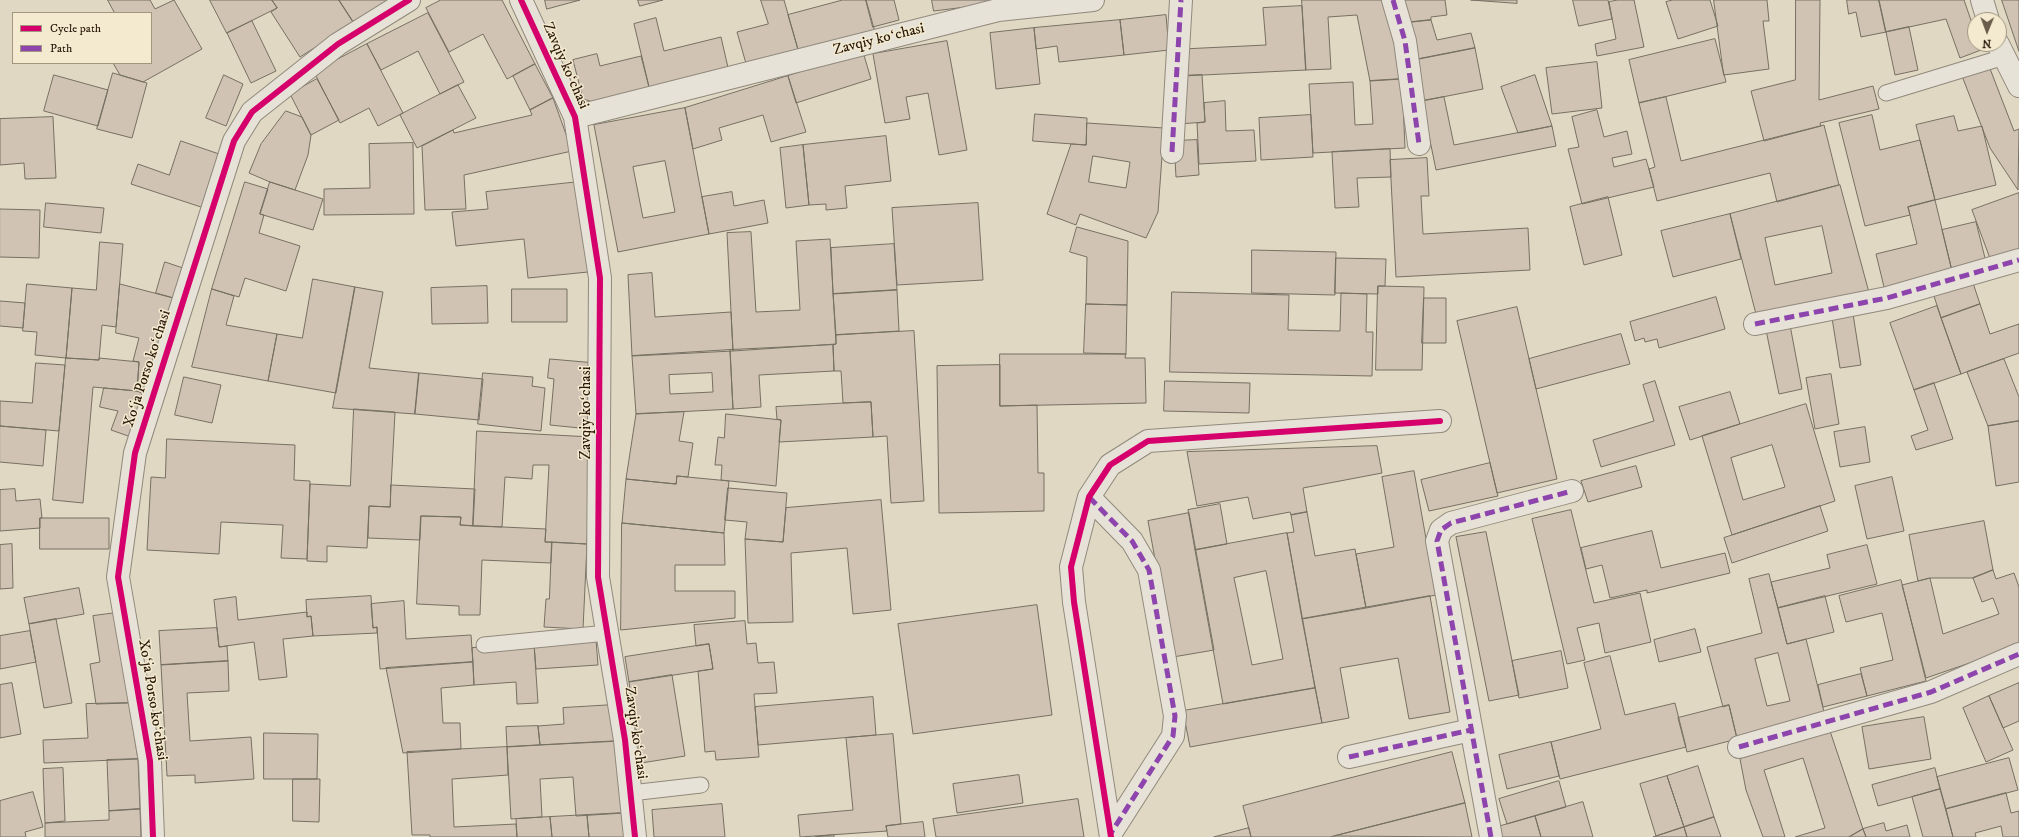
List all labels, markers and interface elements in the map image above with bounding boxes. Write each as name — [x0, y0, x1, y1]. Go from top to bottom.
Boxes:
legend — [12, 12, 152, 64]
north arrow — [1967, 12, 2007, 52]
street label: Zavqiy koʻchasi — [538, 20, 592, 112]
street label: Zavqiy koʻchasi — [832, 20, 926, 60]
text: Cycle path — [50, 21, 101, 36]
text: N — [1982, 36, 1991, 50]
text: Path — [50, 41, 72, 56]
street label: Xoʻja Porso koʻchasi — [121, 308, 175, 430]
street label: Zavqiy koʻchasi — [578, 366, 596, 460]
street label: Xoʻja Porso koʻchasi — [134, 638, 170, 762]
street label: Zavqiy koʻchasi — [620, 686, 650, 780]

